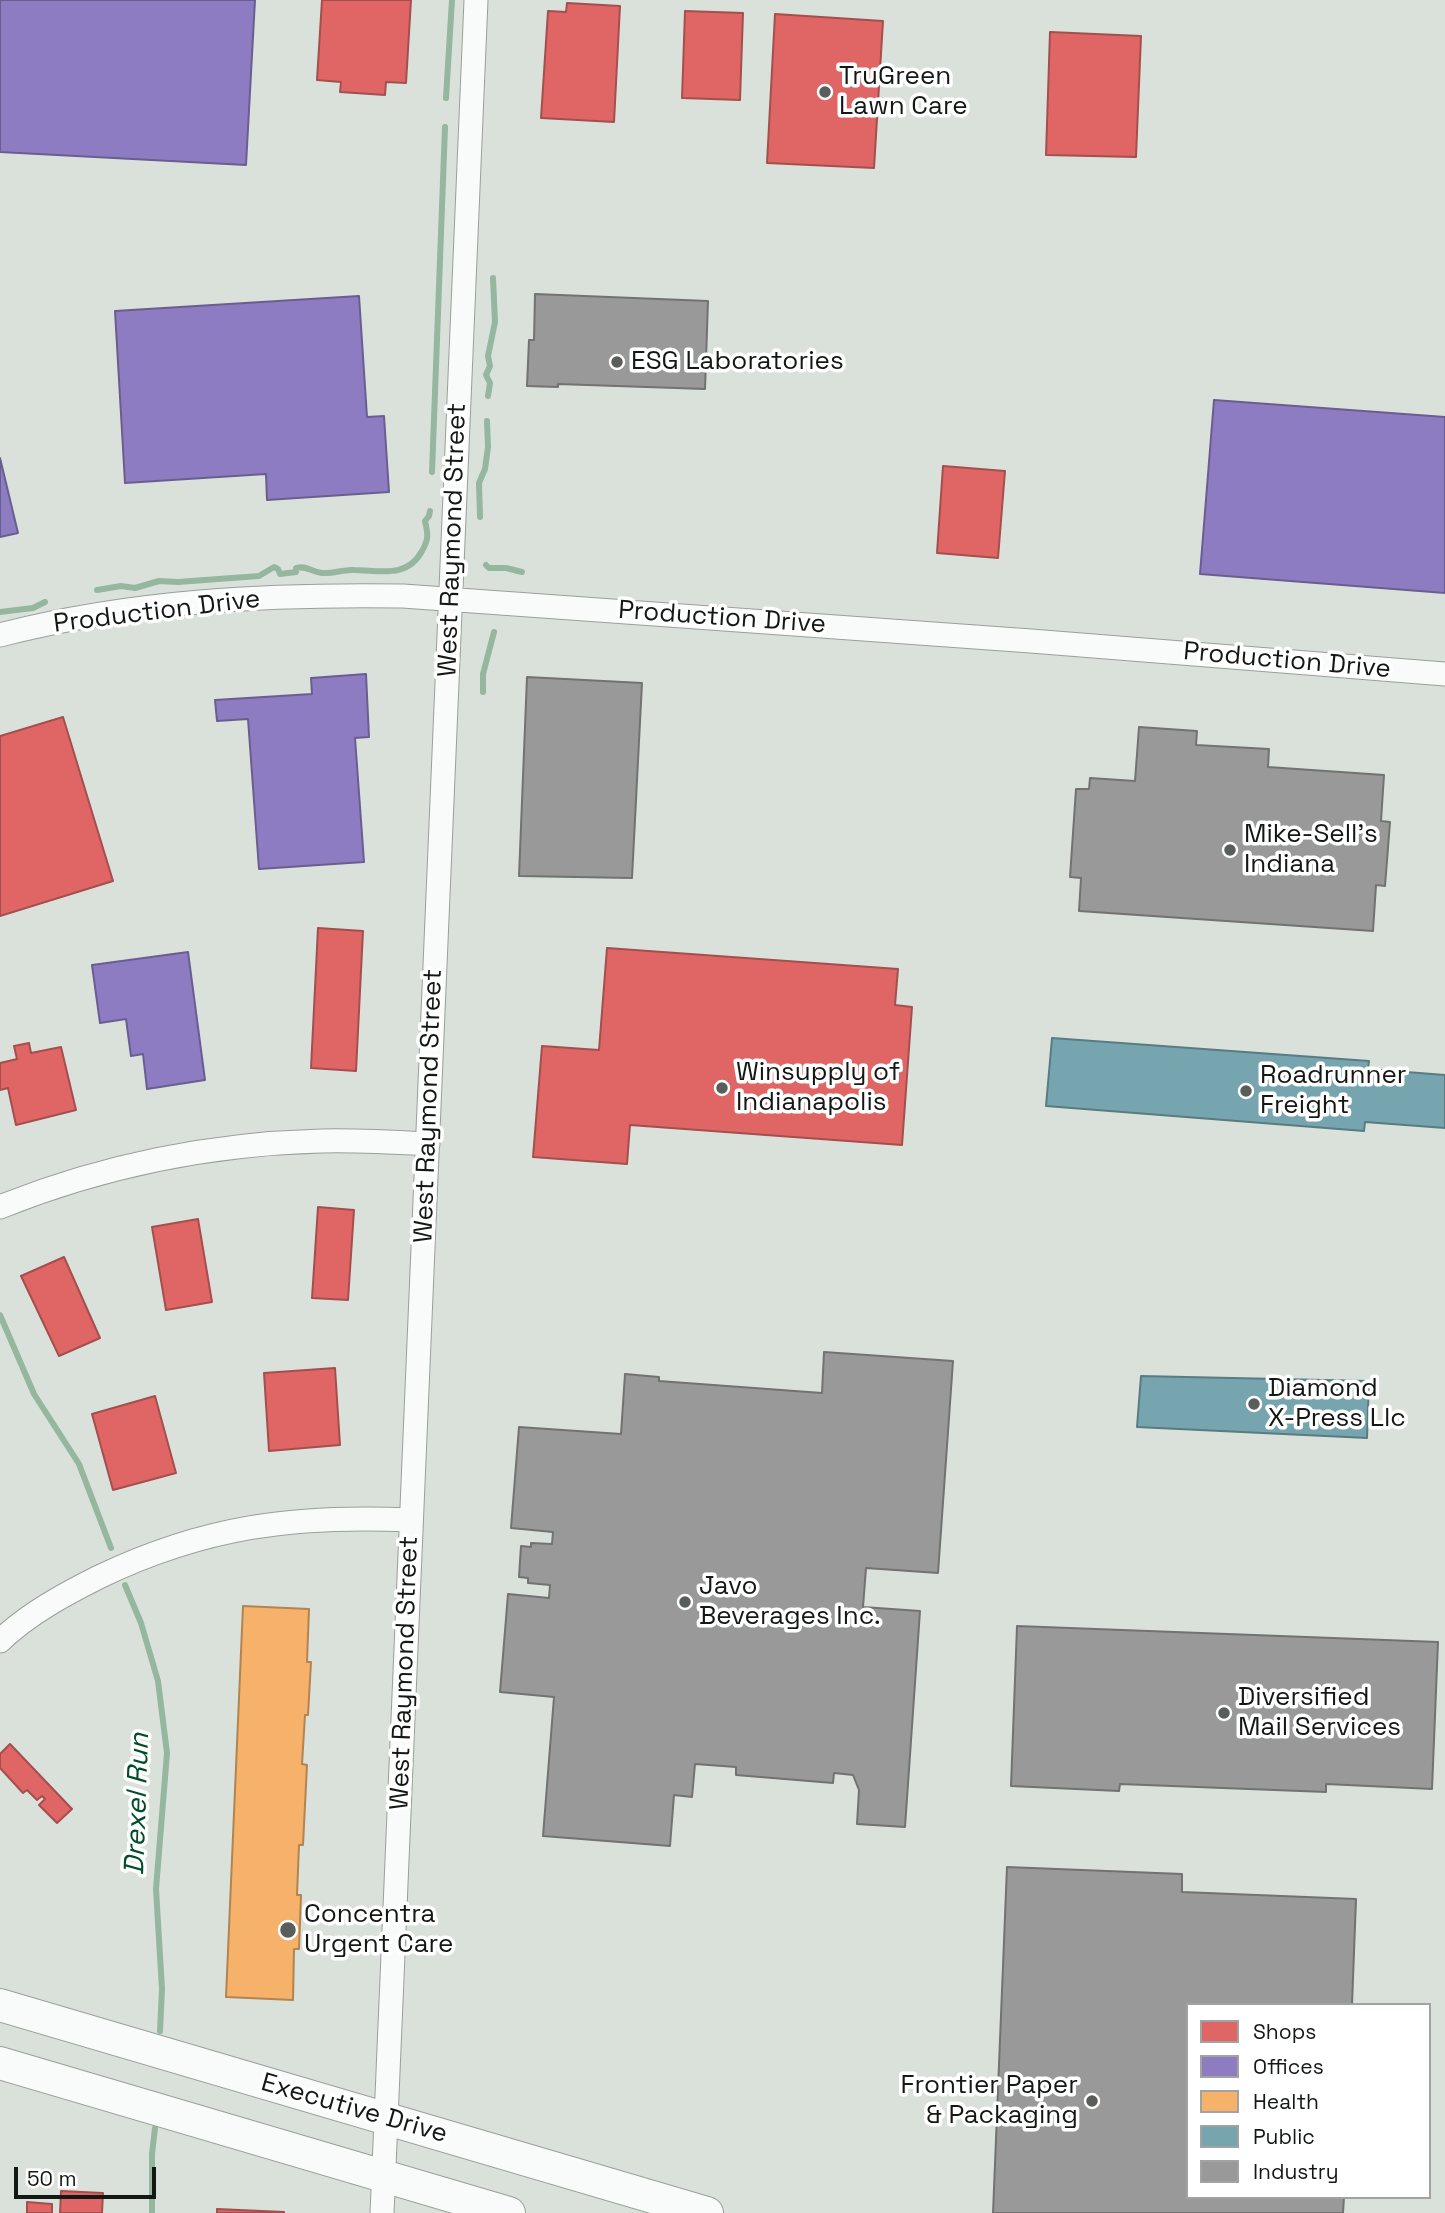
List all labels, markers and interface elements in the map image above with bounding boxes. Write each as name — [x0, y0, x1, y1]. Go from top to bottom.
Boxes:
place label: TruGreen Lawn Care — [839, 61, 968, 122]
marker: TruGreen Lawn Care — [817, 84, 833, 100]
place label: ESG Laboratories — [631, 346, 844, 378]
marker: ESG Laboratories — [609, 354, 625, 370]
street label: West Raymond Street — [433, 403, 473, 677]
street label: Production Drive — [52, 584, 262, 640]
street label: Production Drive — [617, 595, 827, 641]
street label: Production Drive — [1182, 636, 1392, 686]
place label: Mike-Sell's Indiana — [1244, 819, 1378, 880]
marker: Mike-Sell's Indiana — [1222, 842, 1238, 858]
street label: West Raymond Street — [409, 969, 449, 1243]
place label: Winsupply of Indianapolis — [736, 1057, 900, 1118]
place label: Roadrunner Freight — [1260, 1060, 1407, 1122]
marker: Winsupply of Indianapolis — [714, 1080, 730, 1096]
marker: Roadrunner Freight — [1238, 1083, 1254, 1099]
place label: Diamond X-Press Llc — [1268, 1373, 1406, 1434]
marker: Diamond X-Press Llc — [1246, 1396, 1262, 1412]
street label: West Raymond Street — [385, 1536, 425, 1810]
place label: Javo Beverages Inc. — [699, 1571, 881, 1632]
marker: Javo Beverages Inc. — [677, 1594, 693, 1610]
place label: Diversified Mail Services — [1238, 1682, 1401, 1744]
marker: Diversified Mail Services — [1216, 1705, 1232, 1721]
water label: Drexel Run — [119, 1732, 157, 1876]
place label: Concentra Urgent Care — [304, 1899, 453, 1960]
marker: Concentra Urgent Care — [278, 1920, 298, 1940]
legend — [1186, 2003, 1431, 2199]
text: Shops — [1253, 2018, 1316, 2045]
text: Offices — [1253, 2053, 1324, 2080]
street label: Executive Drive — [257, 2068, 451, 2150]
place label: Frontier Paper & Packaging — [901, 2070, 1078, 2132]
text: Health — [1253, 2088, 1319, 2115]
marker: Frontier Paper & Packaging — [1084, 2093, 1100, 2109]
text: Public — [1253, 2123, 1315, 2150]
scale bar — [18, 2154, 159, 2198]
text: Industry — [1253, 2158, 1339, 2185]
text: 50 m — [27, 2165, 77, 2192]

